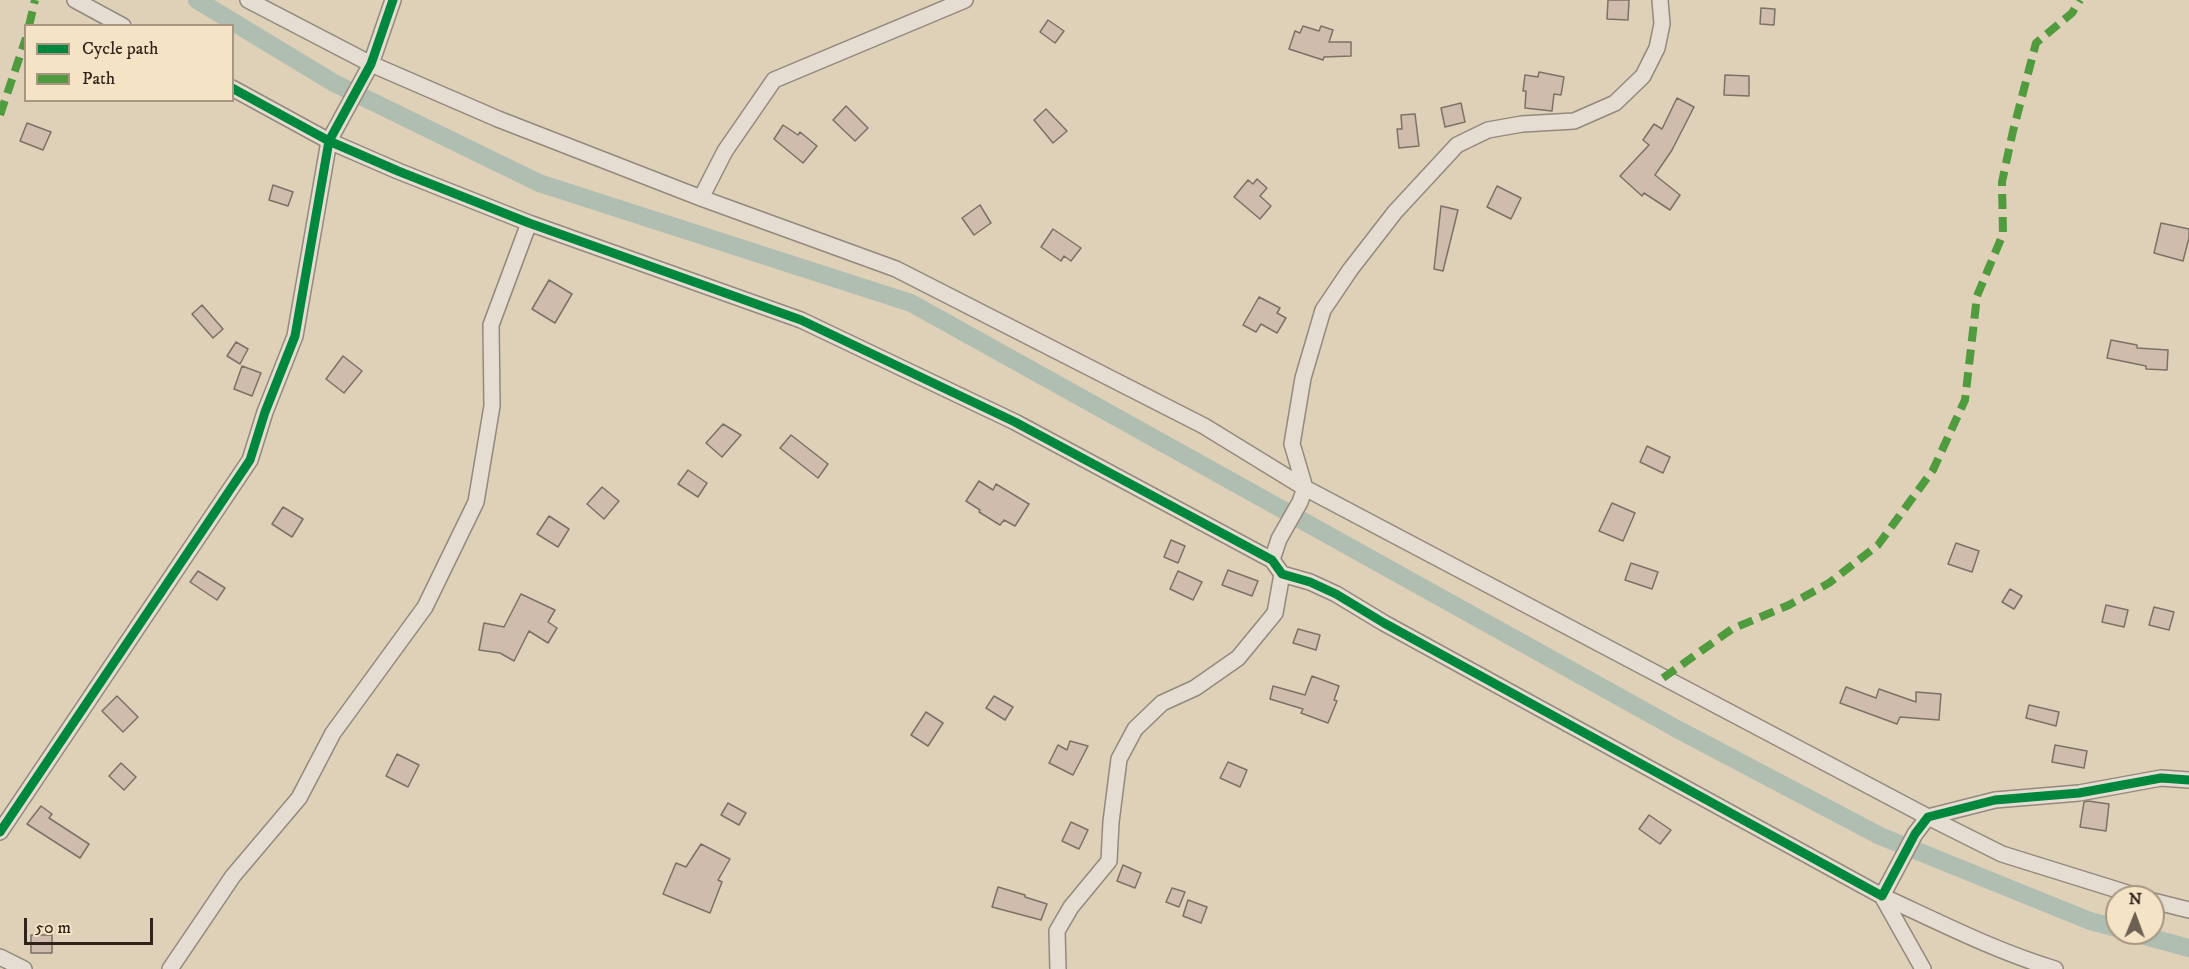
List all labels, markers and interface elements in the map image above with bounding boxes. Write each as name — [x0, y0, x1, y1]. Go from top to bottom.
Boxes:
legend — [24, 24, 234, 102]
text: Cycle path — [82, 38, 159, 60]
text: Path — [82, 68, 115, 90]
north arrow — [2105, 885, 2165, 945]
text: N — [2129, 889, 2142, 909]
scale bar — [27, 906, 156, 944]
text: 50 m — [35, 917, 71, 939]

